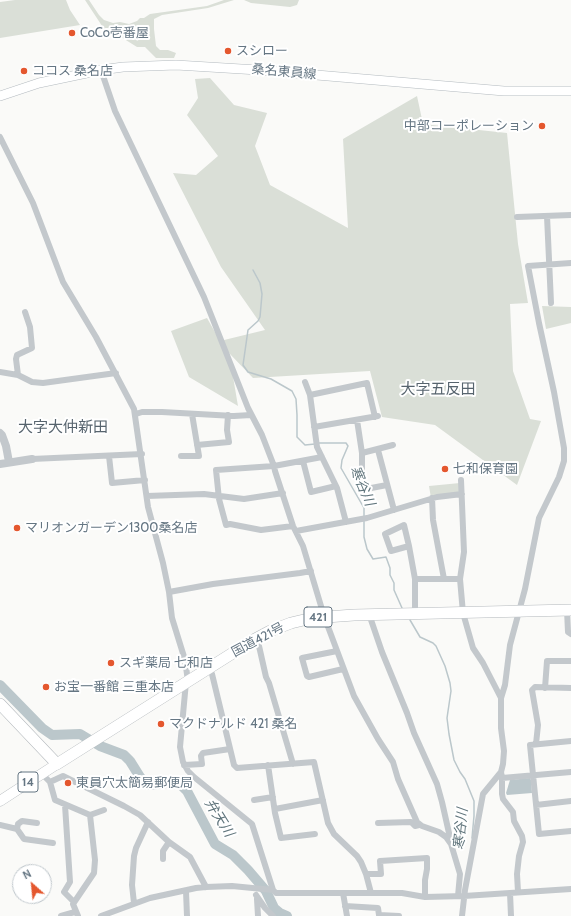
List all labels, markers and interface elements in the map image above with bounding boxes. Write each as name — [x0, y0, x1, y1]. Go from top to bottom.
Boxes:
place label: CoCo壱番屋 — [80, 25, 149, 41]
marker: CoCo壱番屋 — [67, 28, 77, 38]
place label: スシロー — [236, 43, 288, 59]
marker: スシロー — [223, 46, 233, 56]
street label: 桑名東員線 — [251, 61, 317, 83]
place label: ココス 桑名店 — [32, 63, 113, 79]
marker: ココス 桑名店 — [19, 66, 29, 76]
place label: 中部コーポレーション — [404, 118, 534, 134]
marker: 中部コーポレーション — [537, 121, 547, 131]
district label: 大字五反田 — [401, 381, 475, 399]
district label: 大字大仲新田 — [18, 419, 108, 437]
place label: 七和保育園 — [453, 461, 518, 477]
water label: 寒谷川 — [346, 463, 378, 509]
marker: 七和保育園 — [440, 464, 450, 474]
place label: マリオンガーデン1300桑名店 — [25, 520, 197, 536]
marker: マリオンガーデン1300桑名店 — [12, 523, 22, 533]
road number: 421 — [304, 607, 332, 627]
street label: 国道421号 — [229, 620, 287, 660]
place label: スギ薬局 七和店 — [119, 655, 213, 671]
marker: スギ薬局 七和店 — [106, 658, 116, 668]
place label: お宝一番館 三重本店 — [54, 679, 174, 695]
marker: お宝一番館 三重本店 — [41, 682, 51, 692]
place label: マクドナルド 421 桑名 — [169, 716, 297, 732]
marker: マクドナルド 421 桑名 — [156, 719, 166, 729]
road number: 14 — [18, 772, 38, 792]
place label: 東員穴太簡易郵便局 — [76, 775, 193, 791]
marker: 東員穴太簡易郵便局 — [63, 778, 73, 788]
water label: 弁天川 — [201, 796, 237, 840]
water label: 寒谷川 — [450, 807, 472, 851]
north arrow — [12, 864, 52, 904]
text: N — [20, 866, 34, 882]

